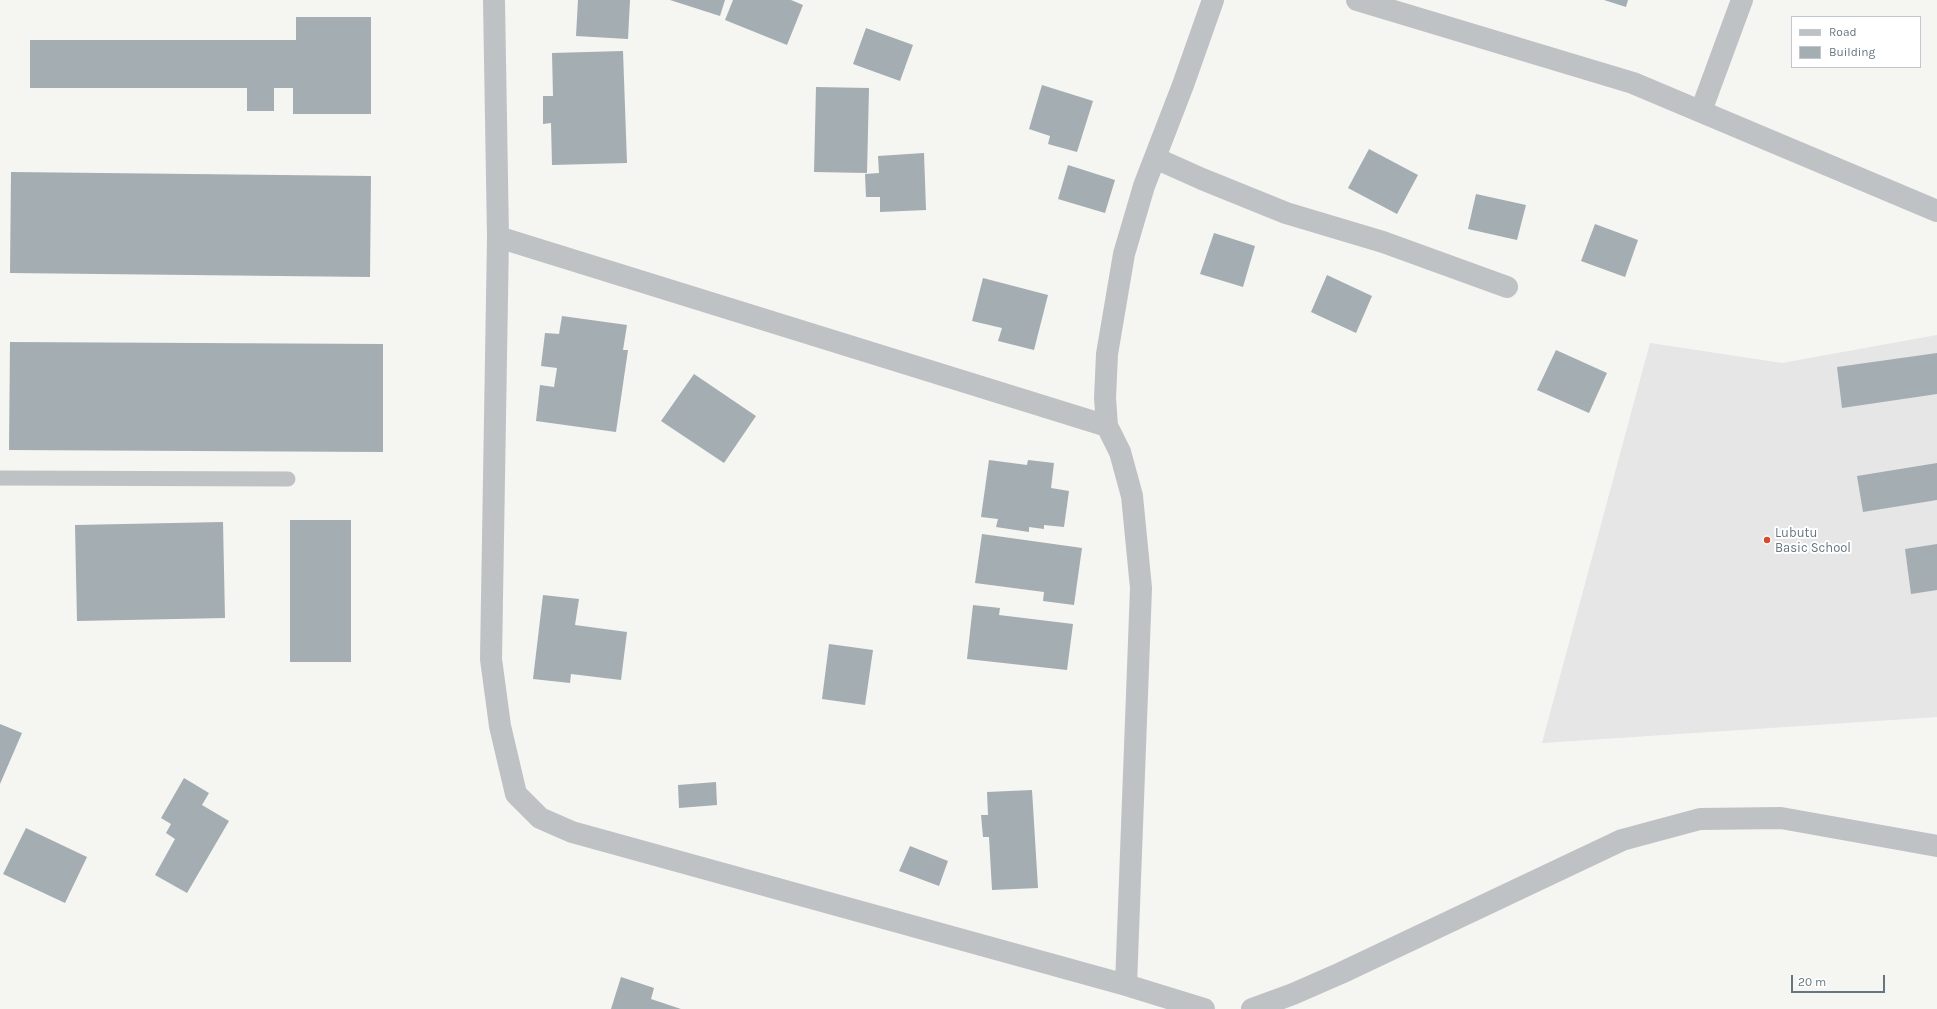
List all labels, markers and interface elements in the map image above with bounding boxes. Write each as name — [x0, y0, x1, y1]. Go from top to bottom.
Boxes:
legend — [1791, 16, 1921, 68]
text: Road — [1829, 25, 1857, 39]
text: Building — [1829, 45, 1875, 59]
place label: Lubutu Basic School — [1775, 525, 1851, 556]
marker: Lubutu Basic School — [1762, 535, 1772, 545]
scale bar — [1793, 967, 1887, 993]
text: 20 m — [1798, 975, 1826, 989]

